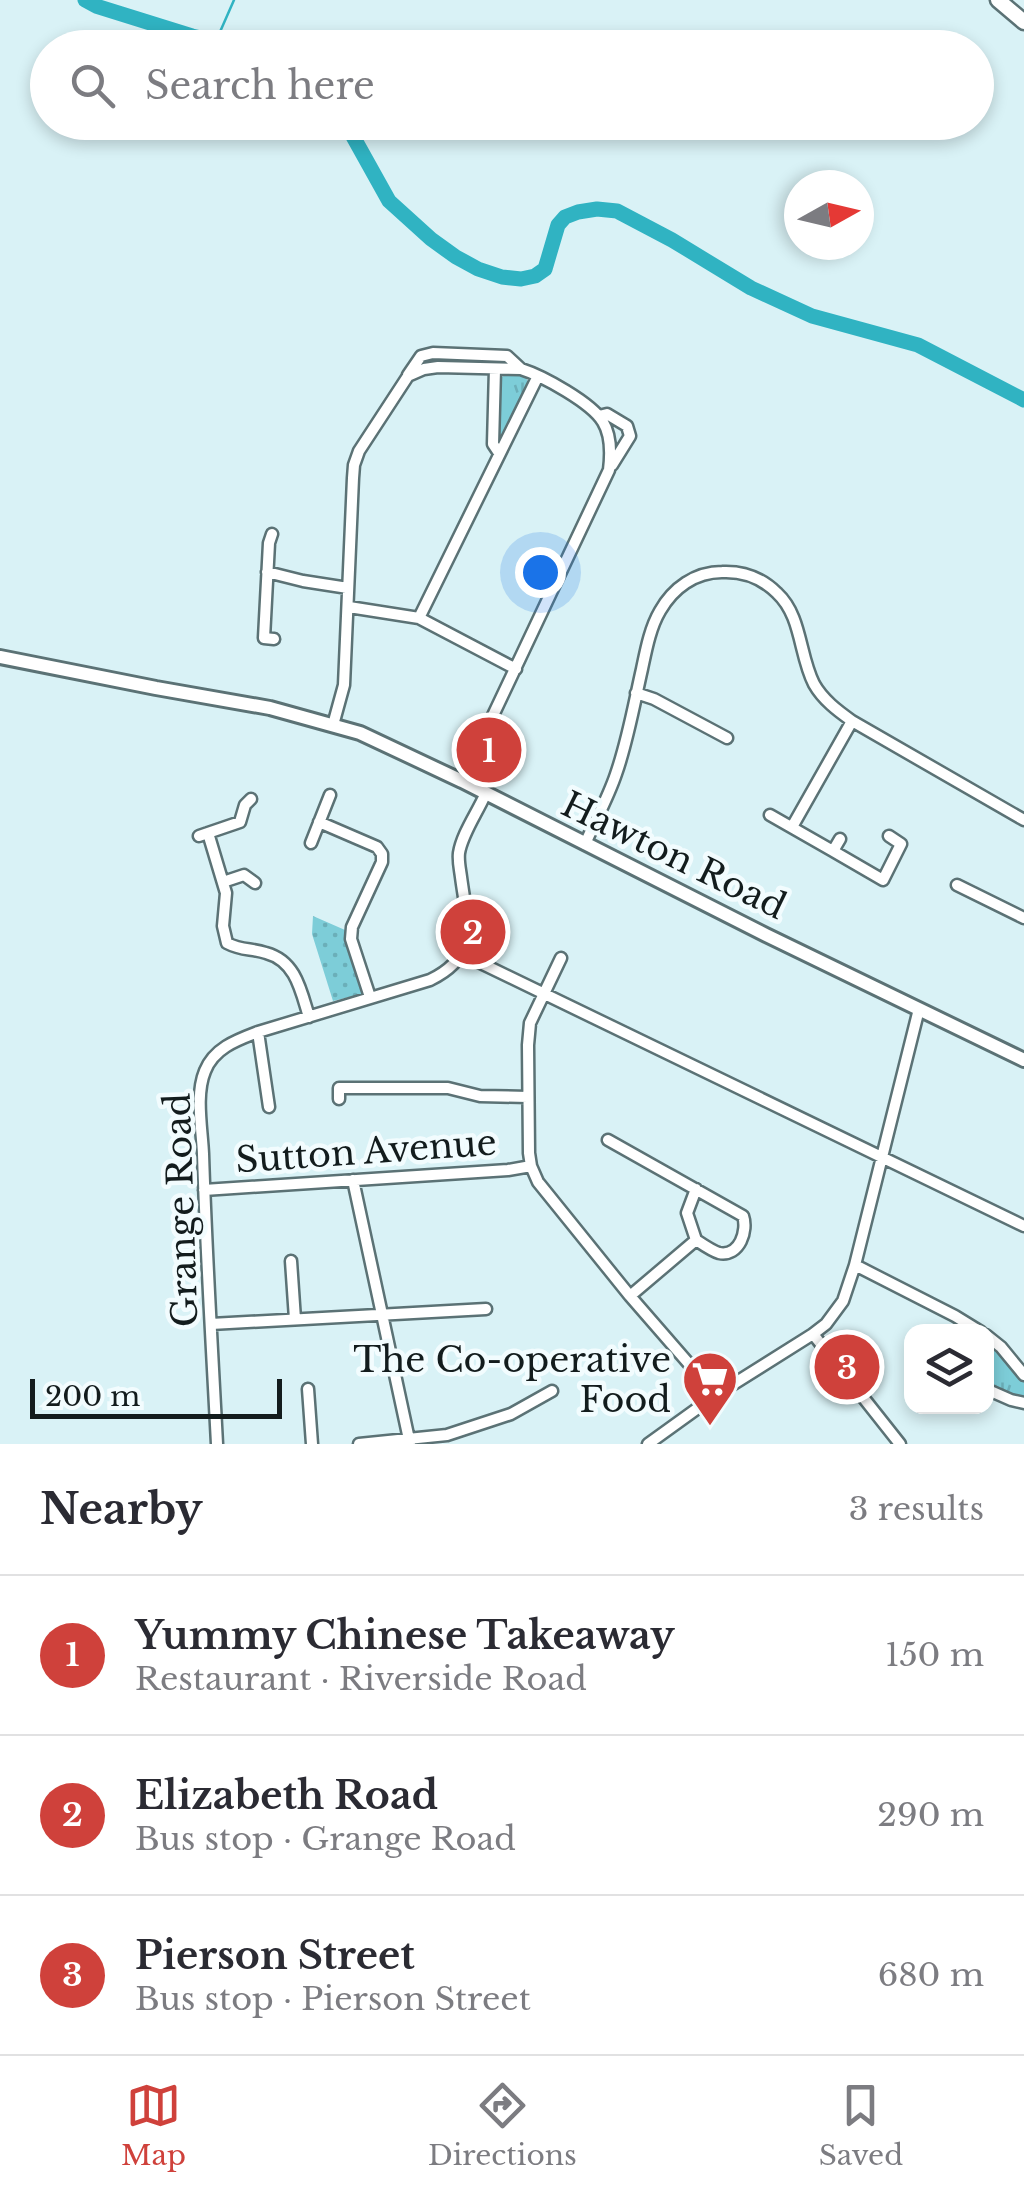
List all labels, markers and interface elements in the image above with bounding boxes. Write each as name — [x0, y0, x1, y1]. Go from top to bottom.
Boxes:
search box — [30, 30, 994, 140]
icon: search — [65, 58, 120, 113]
text: Search here — [145, 62, 375, 109]
north arrow — [784, 170, 874, 260]
your location — [515, 547, 566, 598]
pin: 1 — [456, 712, 522, 788]
street label: Hawton Road — [555, 782, 793, 928]
pin: 2 — [440, 894, 506, 970]
street label: Grange Road — [155, 1092, 207, 1328]
street label: Sutton Avenue — [234, 1120, 498, 1182]
map controls — [904, 1324, 994, 1414]
button: layers — [904, 1324, 994, 1414]
pin: 3 — [814, 1330, 880, 1404]
place label: The Co-operative Food — [353, 1338, 671, 1421]
supermarket icon: The Co-operative Food — [680, 1349, 740, 1428]
scale bar — [30, 1374, 282, 1418]
text: 200 m — [45, 1379, 140, 1414]
text: Nearby — [40, 1483, 203, 1535]
text: 3 results — [849, 1489, 984, 1529]
text: Yummy Chinese Takeaway — [135, 1612, 675, 1659]
text: 1 — [66, 1635, 79, 1675]
text: 150 m — [885, 1635, 984, 1675]
text: Restaurant · Riverside Road — [135, 1659, 587, 1699]
text: Elizabeth Road — [135, 1772, 438, 1819]
text: 2 — [62, 1795, 83, 1835]
text: 290 m — [877, 1795, 984, 1835]
text: Bus stop · Grange Road — [135, 1819, 516, 1859]
text: Pierson Street — [135, 1932, 415, 1979]
text: 3 — [62, 1955, 83, 1995]
text: 680 m — [878, 1955, 984, 1995]
text: Bus stop · Pierson Street — [135, 1979, 531, 2019]
tab: Map — [121, 2078, 186, 2173]
tab: Directions — [428, 2078, 577, 2173]
tab: Saved — [819, 2078, 903, 2173]

